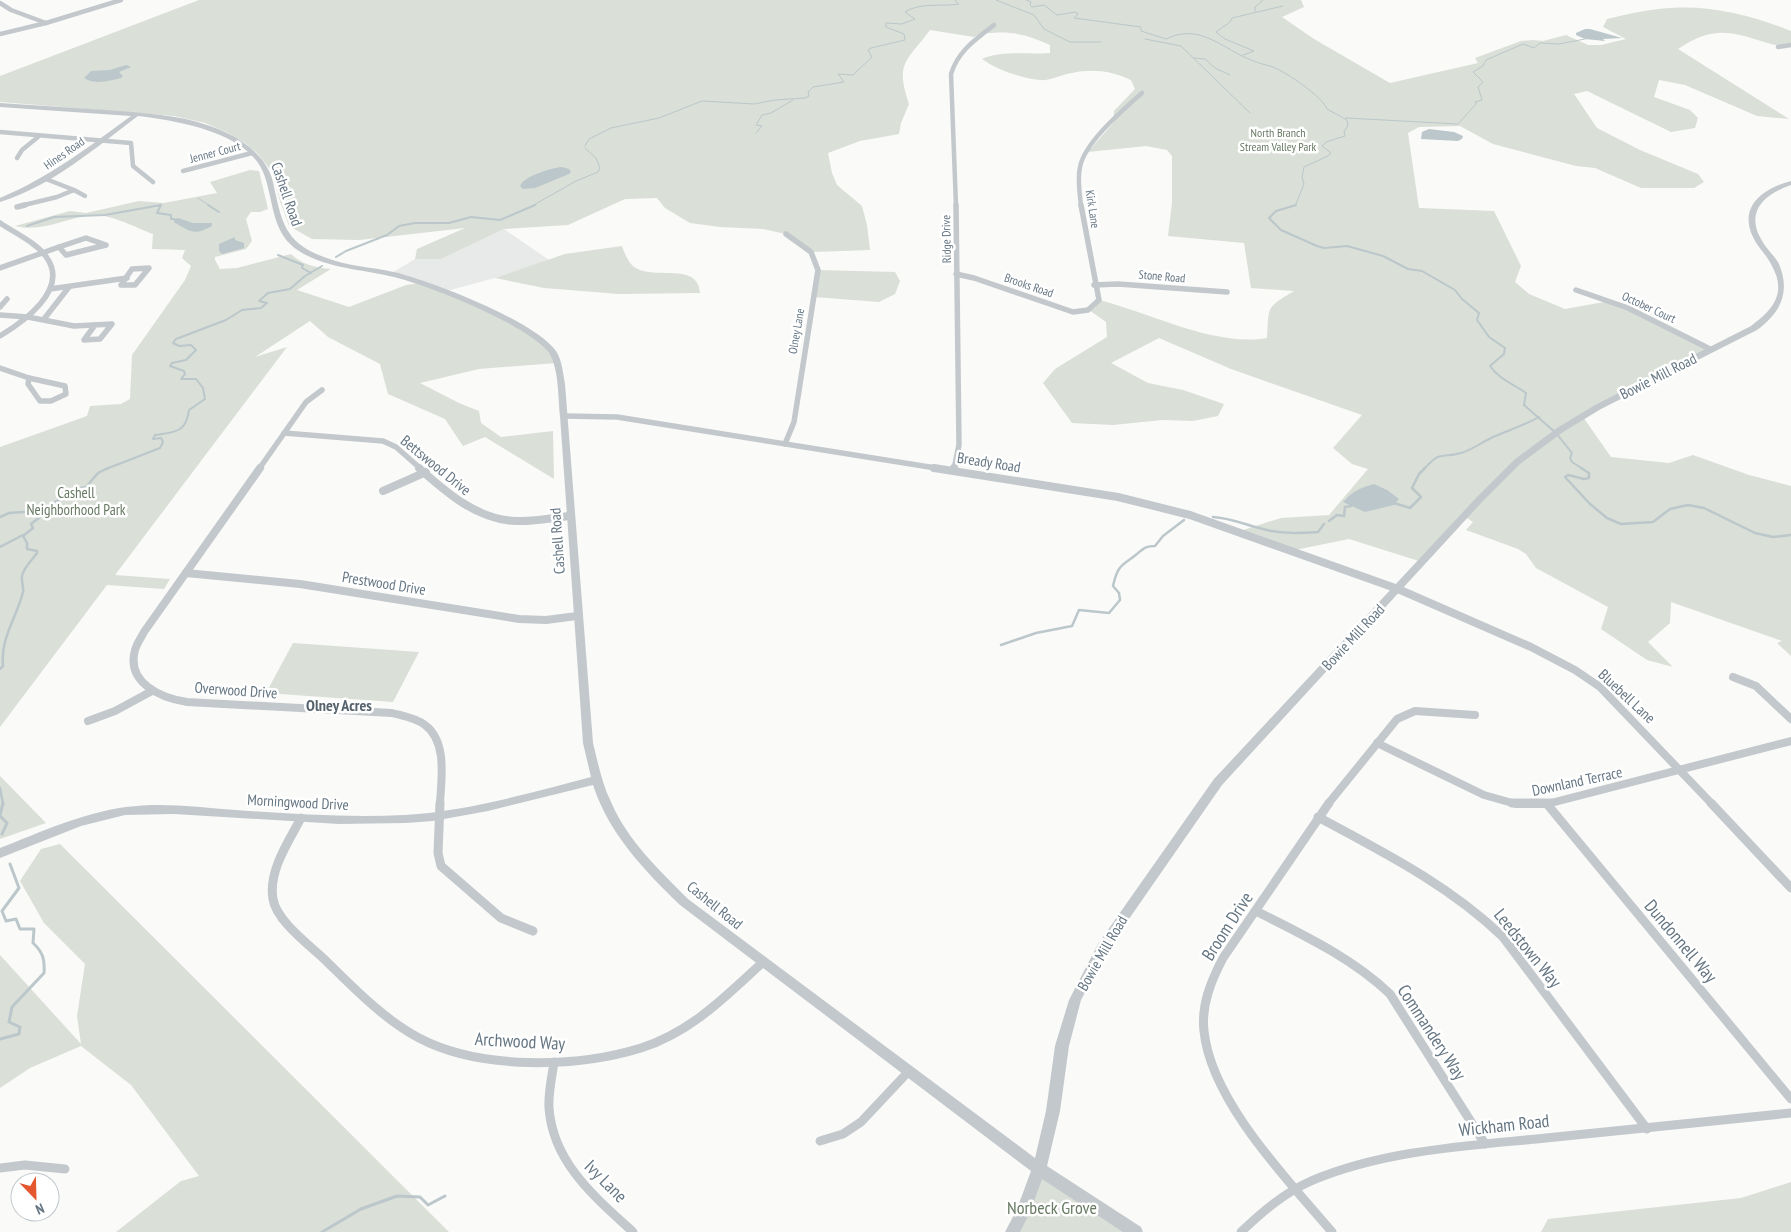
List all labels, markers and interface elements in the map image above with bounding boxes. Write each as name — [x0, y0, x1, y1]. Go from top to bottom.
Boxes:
park label: North Branch Stream Valley Park — [1240, 125, 1316, 154]
street label: Hines Road — [41, 134, 87, 172]
street label: Jenner Court — [187, 138, 243, 166]
street label: Cashell Road — [267, 160, 307, 228]
street label: Kirk Lane — [1083, 189, 1103, 229]
street label: Ridge Drive — [938, 215, 954, 263]
street label: Stone Road — [1138, 266, 1186, 286]
street label: Brooks Road — [1002, 270, 1056, 300]
street label: October Court — [1620, 288, 1679, 326]
street label: Olney Lane — [785, 307, 807, 355]
street label: Bowie Mill Road — [1617, 349, 1699, 403]
street label: Bettswood Drive — [397, 431, 475, 499]
street label: Bready Road — [956, 448, 1022, 476]
park label: Cashell Neighborhood Park — [26, 483, 126, 519]
street label: Cashell Road — [545, 507, 569, 575]
street label: Prestwood Drive — [341, 567, 427, 599]
street label: Bowie Mill Road — [1318, 600, 1388, 674]
street label: Bluebell Lane — [1595, 665, 1659, 727]
street label: Overwood Drive — [194, 678, 278, 702]
district label: Olney Acres — [306, 695, 372, 715]
street label: Downland Terrace — [1530, 762, 1624, 800]
street label: Morningwood Drive — [247, 790, 349, 814]
street label: Cashell Road — [683, 877, 747, 933]
street label: Broom Drive — [1196, 887, 1258, 965]
street label: Dundonnell Way — [1640, 895, 1723, 987]
street label: Leedstown Way — [1489, 904, 1567, 992]
street label: Bowie Mill Road — [1073, 912, 1131, 994]
street label: Commandery Way — [1393, 980, 1472, 1084]
street label: Archwood Way — [474, 1027, 566, 1055]
street label: Wickham Road — [1458, 1109, 1550, 1141]
street label: Ivy Lane — [580, 1155, 632, 1207]
north arrow — [10, 1172, 60, 1222]
park label: Norbeck Grove — [1007, 1196, 1097, 1219]
text: N — [33, 1199, 47, 1219]

